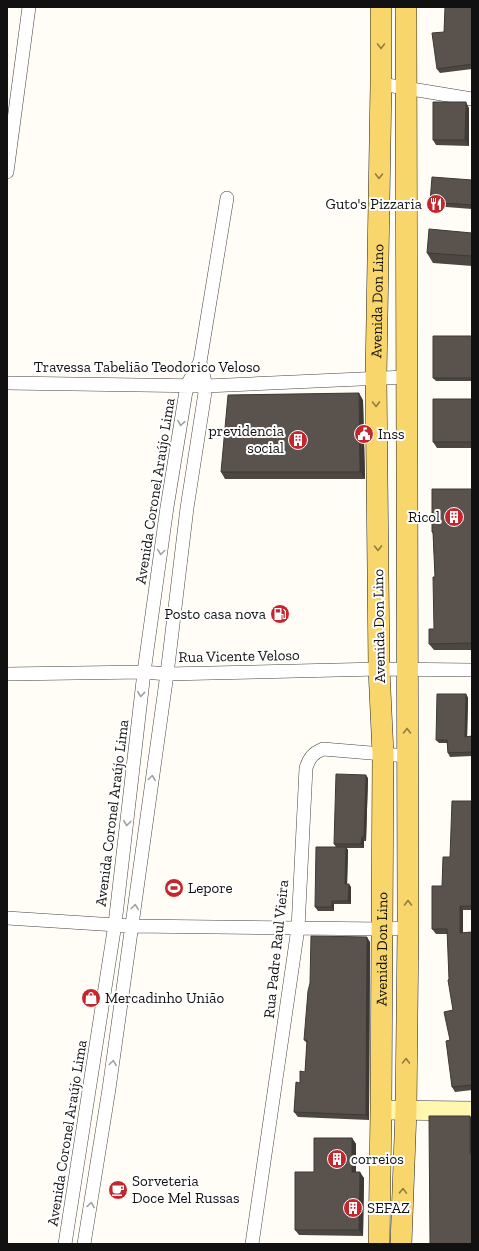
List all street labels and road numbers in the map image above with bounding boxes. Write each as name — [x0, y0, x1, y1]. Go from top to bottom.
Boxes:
street label: Avenida Don Lino — [367, 244, 387, 358]
street label: Travessa Tabelião Teodorico Veloso — [34, 358, 261, 376]
street label: Avenida Coronel Araújo Lima — [131, 397, 179, 585]
street label: Avenida Don Lino — [369, 569, 389, 683]
street label: Rua Vicente Veloso — [178, 646, 300, 666]
street label: Avenida Coronel Araújo Lima — [92, 718, 132, 908]
street label: Rua Padre Raul Vieira — [260, 879, 292, 1019]
street label: Avenida Don Lino — [373, 892, 391, 1006]
street label: Avenida Coronel Araújo Lima — [43, 1039, 91, 1227]

